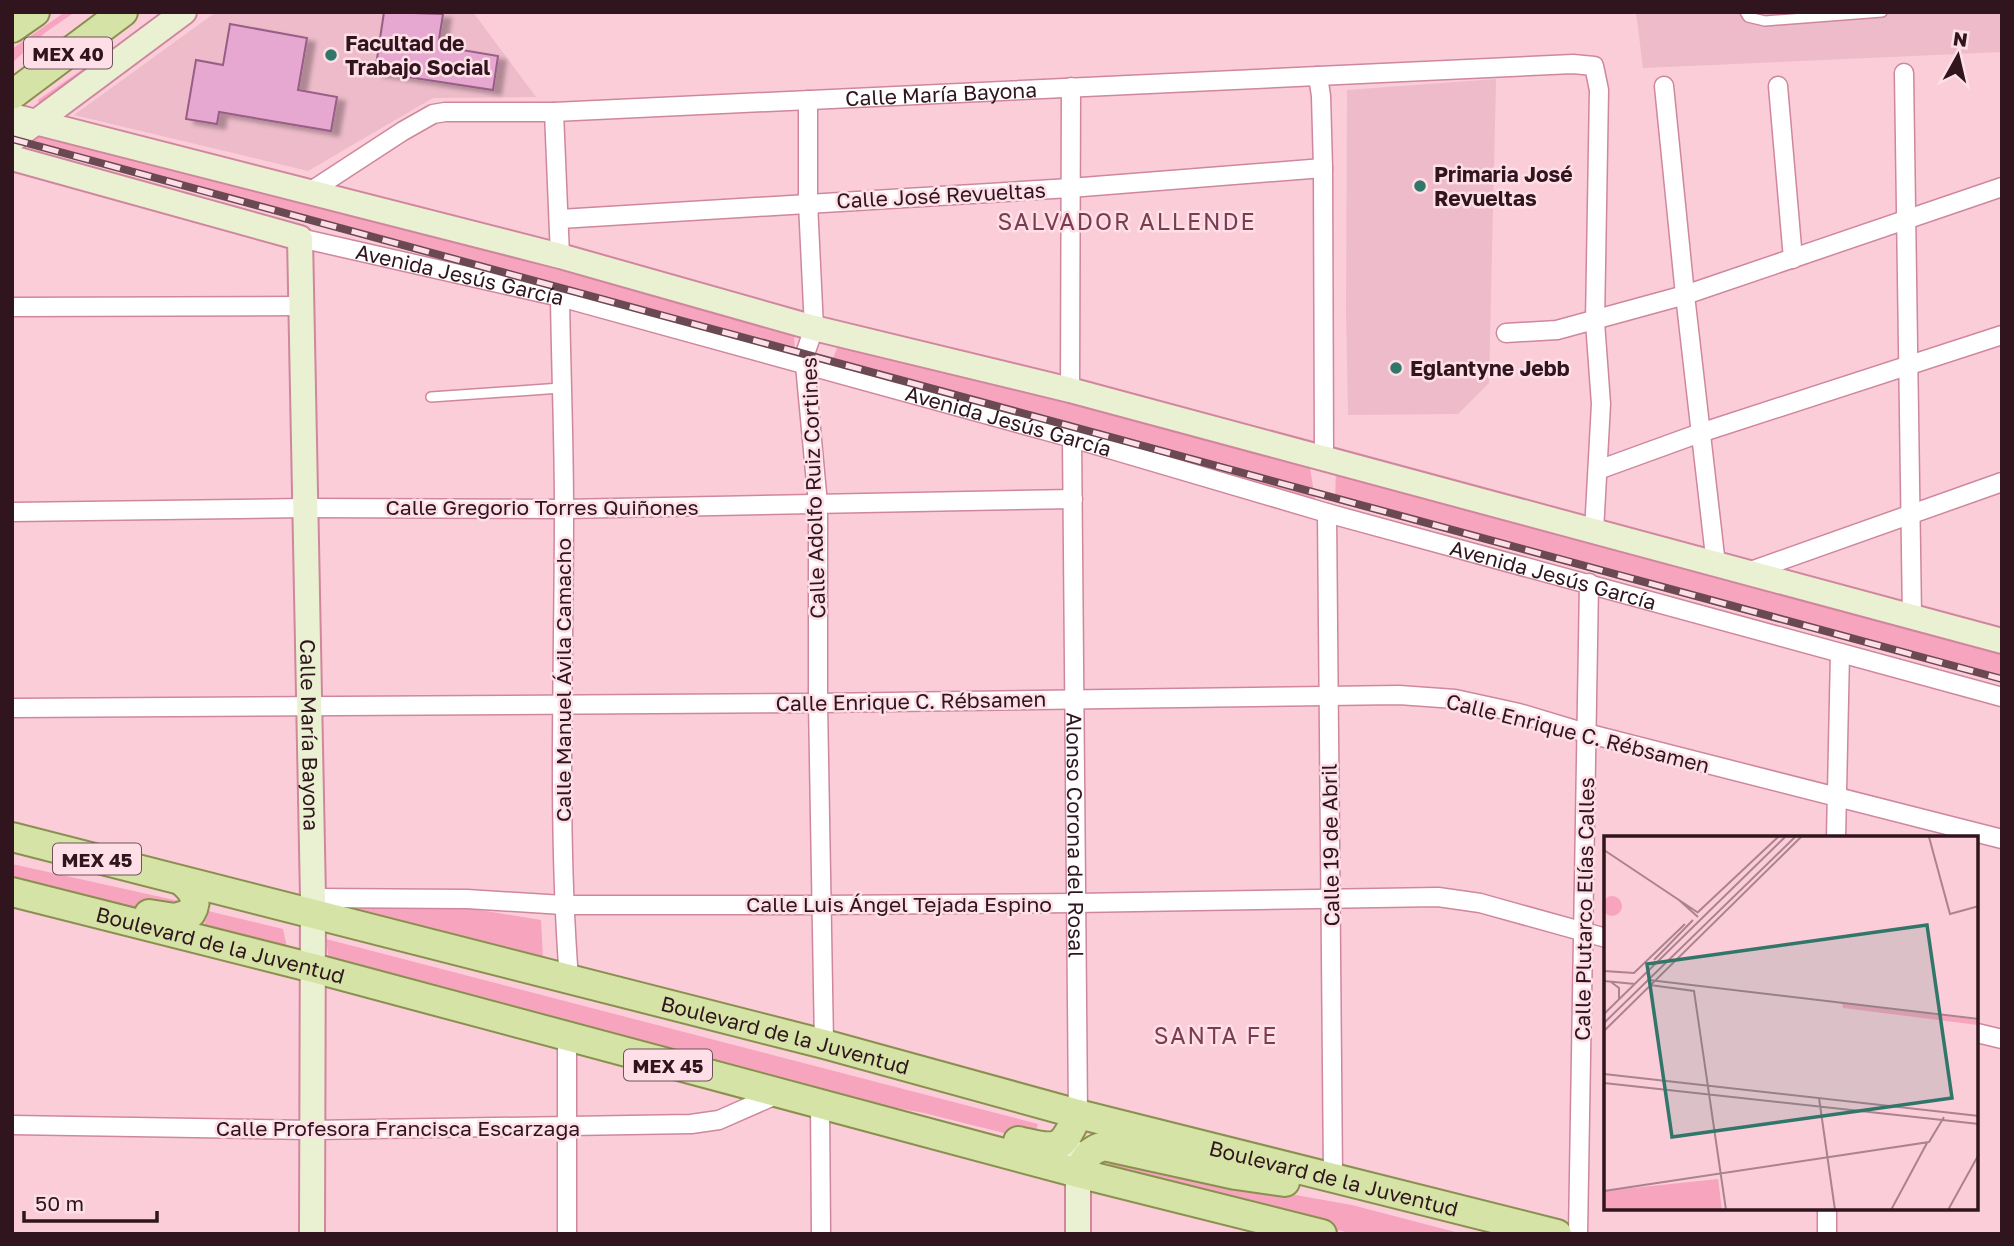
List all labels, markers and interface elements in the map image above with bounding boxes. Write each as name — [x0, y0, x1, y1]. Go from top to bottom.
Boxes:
north arrow — [1923, 21, 1993, 91]
text: N — [1952, 26, 1969, 51]
place label: Facultad de Trabajo Social — [345, 30, 490, 80]
road number: MEX 40 — [24, 38, 112, 68]
marker: Facultad de Trabajo Social — [323, 47, 339, 63]
street label: Calle María Bayona — [845, 76, 1038, 111]
place label: Primaria José Revueltas — [1434, 161, 1573, 211]
street label: Calle José Revueltas — [836, 177, 1046, 213]
marker: Primaria José Revueltas — [1412, 178, 1428, 194]
district label: SALVADOR ALLENDE — [997, 207, 1257, 235]
street label: Avenida Jesús García — [353, 238, 567, 311]
place label: Eglantyne Jebb — [1410, 355, 1570, 381]
street label: Calle Adolfo Ruiz Cortines — [795, 357, 831, 619]
marker: Eglantyne Jebb — [1388, 360, 1404, 376]
street label: Avenida Jesús García — [903, 380, 1115, 462]
street label: Calle Gregorio Torres Quiñones — [385, 494, 699, 520]
street label: Avenida Jesús García — [1447, 534, 1659, 615]
street label: Calle Manuel Ávila Camacho — [550, 538, 576, 822]
street label: Calle María Bayona — [295, 639, 325, 831]
street label: Calle Enrique C. Rébsamen — [775, 686, 1047, 716]
street label: Calle Enrique C. Rébsamen — [1444, 688, 1712, 778]
street label: Alonso Corona del Rosal — [1061, 712, 1090, 958]
street label: Calle 19 de Abril — [1316, 763, 1344, 927]
street label: Calle Plutarco Elías Calles — [1569, 777, 1599, 1041]
inset map — [1604, 836, 1979, 1211]
road number: MEX 45 — [53, 844, 141, 874]
street label: Calle Luis Ángel Tejada Espino — [746, 891, 1052, 917]
street label: Boulevard de la Juventud — [93, 901, 348, 989]
street label: Boulevard de la Juventud — [658, 990, 912, 1080]
district label: SANTA FE — [1154, 1021, 1278, 1049]
road number: MEX 45 — [624, 1050, 712, 1080]
street label: Calle Profesora Francisca Escarzaga — [216, 1115, 580, 1141]
street label: Boulevard de la Juventud — [1206, 1134, 1461, 1222]
scale bar — [24, 1180, 158, 1224]
text: 50 m — [35, 1190, 84, 1216]

